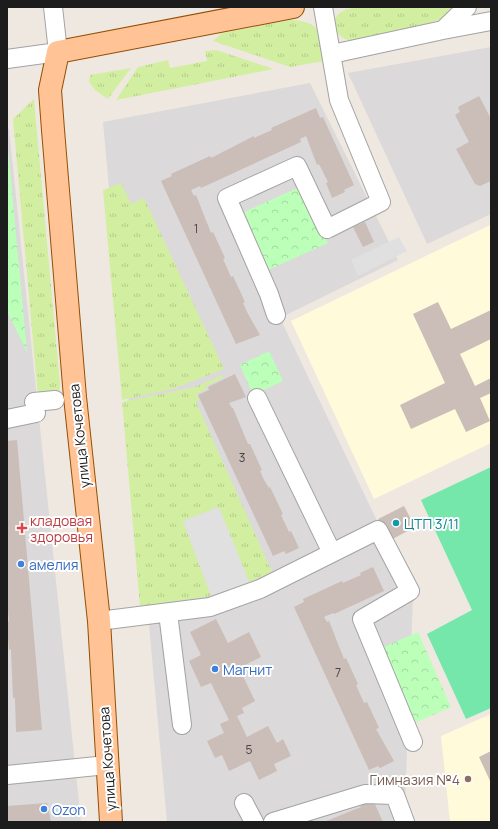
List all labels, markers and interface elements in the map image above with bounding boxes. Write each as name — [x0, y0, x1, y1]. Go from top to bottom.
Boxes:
house number: 1 — [194, 220, 198, 237]
street label: улица Кочетова — [64, 383, 94, 489]
house number: 3 — [239, 449, 245, 466]
place label: кладовая здоровья — [30, 511, 93, 546]
place label: ЦТП 3/11 — [404, 514, 459, 533]
marker: ЦТП 3/11 — [391, 518, 401, 528]
marker: кладовая здоровья — [17, 523, 27, 533]
place label: амелия — [29, 555, 78, 574]
marker: амелия — [16, 559, 26, 569]
place label: Магнит — [223, 660, 272, 679]
marker: Магнит — [210, 664, 220, 674]
house number: 7 — [335, 664, 341, 681]
street label: улица Кочетова — [94, 706, 120, 812]
house number: 5 — [246, 741, 253, 758]
place label: Гимназия №4 — [370, 770, 460, 789]
marker: Гимназия №4 — [463, 774, 473, 784]
place label: Ozon — [52, 800, 86, 819]
marker: Ozon — [39, 804, 49, 814]

